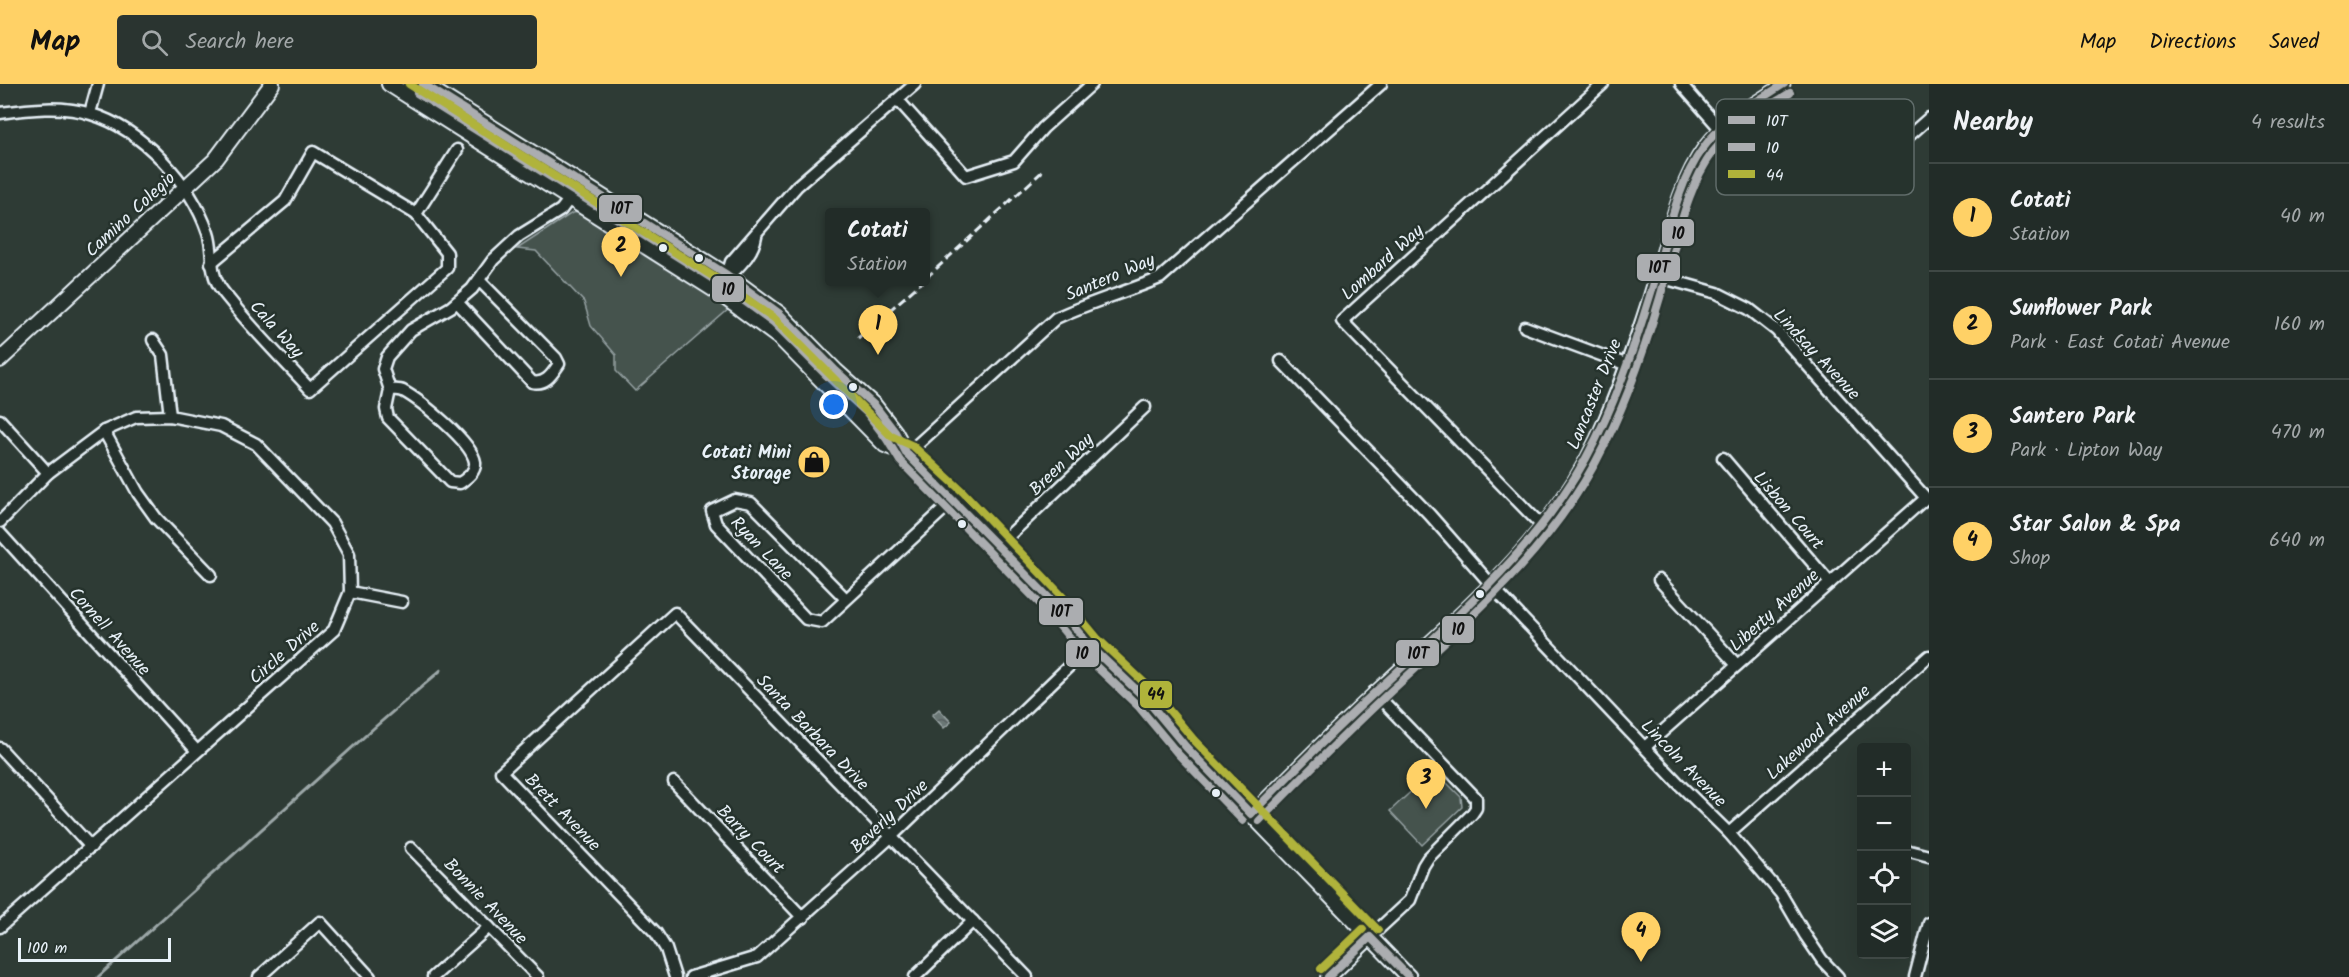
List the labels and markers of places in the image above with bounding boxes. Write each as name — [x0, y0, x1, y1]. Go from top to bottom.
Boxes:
pin: 2 — [602, 228, 640, 277]
unlabelled marker — [657, 242, 669, 254]
unlabelled marker — [693, 252, 705, 264]
pin: 1 — [858, 306, 898, 355]
unlabelled marker — [847, 381, 859, 393]
place label: Cotati Mini Storage — [702, 439, 791, 489]
shop icon: Cotati Mini Storage — [796, 444, 832, 480]
unlabelled marker — [956, 518, 968, 530]
unlabelled marker — [1474, 588, 1486, 600]
pin: 3 — [1406, 760, 1446, 809]
unlabelled marker — [1210, 787, 1222, 799]
pin: 4 — [1622, 912, 1660, 962]

